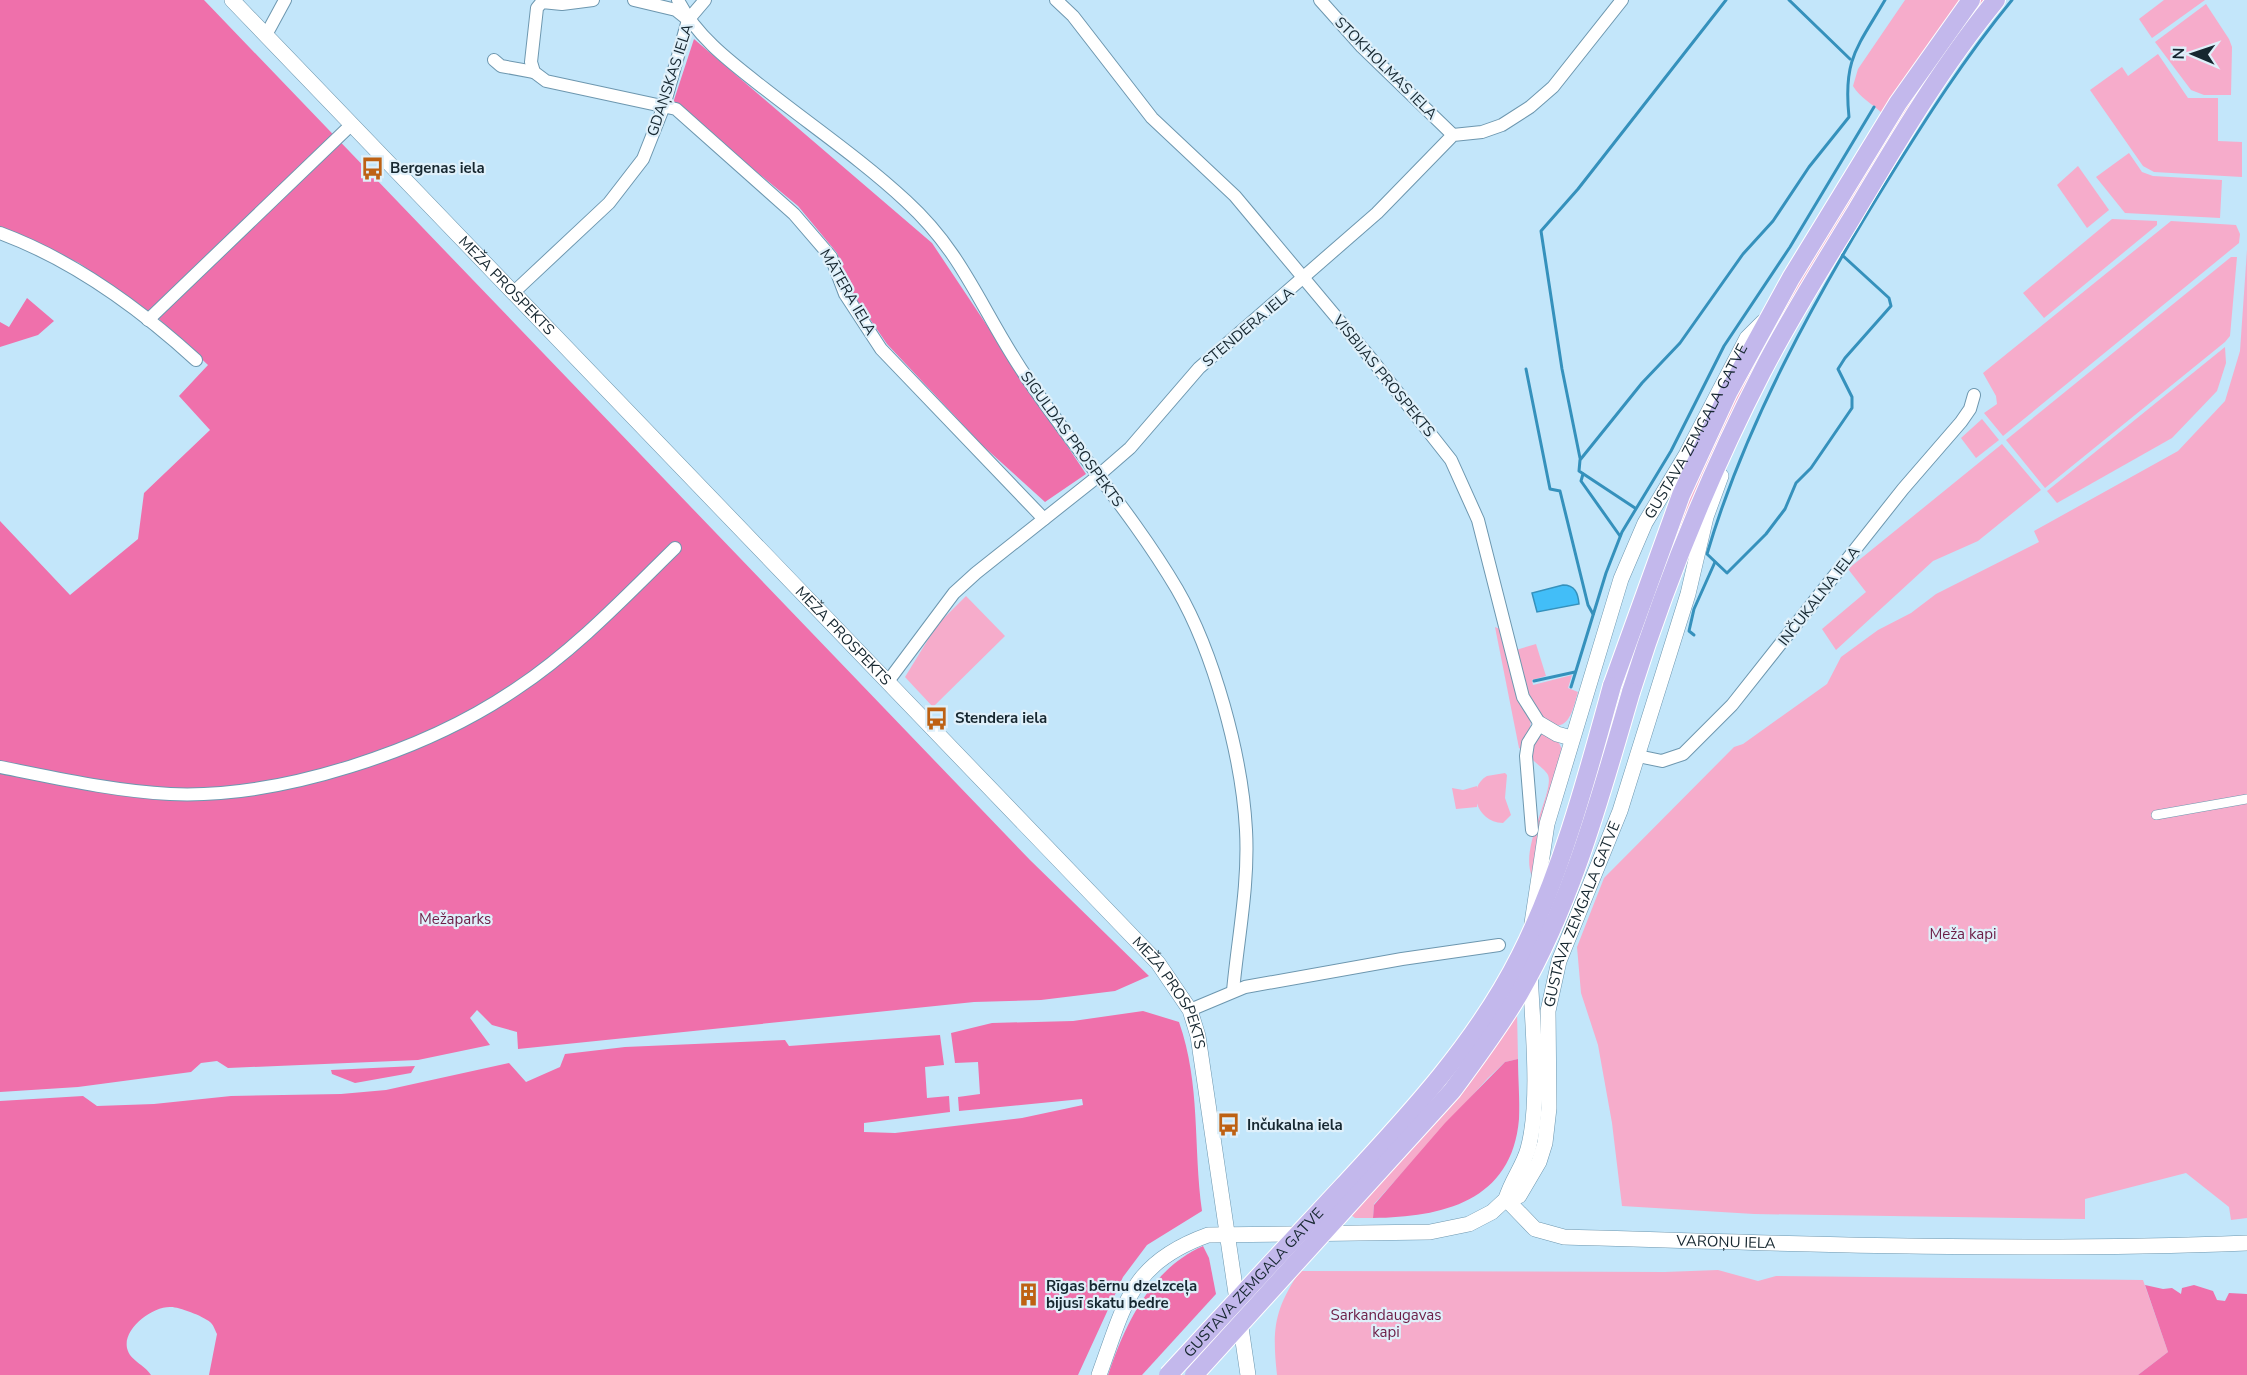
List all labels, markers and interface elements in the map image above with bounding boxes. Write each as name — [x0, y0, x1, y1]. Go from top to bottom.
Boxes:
street label: STOKHOLMAS IELA — [1330, 12, 1442, 124]
street label: GDAŅSKAS IELA — [642, 21, 698, 139]
north arrow — [2163, 24, 2223, 84]
text: N — [2168, 47, 2190, 60]
bus stop icon: Bergenas iela — [359, 155, 385, 181]
place label: Bergenas iela — [390, 158, 485, 178]
street label: MEŽA PROSPEKTS — [454, 232, 559, 339]
street label: MĀTERA IELA — [815, 245, 881, 339]
street label: STENDERA IELA — [1198, 283, 1298, 371]
street label: VISBIJAS PROSPEKTS — [1328, 310, 1439, 441]
street label: GUSTAVA ZEMGALA GATVE — [1640, 340, 1752, 523]
street label: SIGULDAS PROSPEKTS — [1016, 367, 1128, 511]
street label: INČUKALNA IELA — [1773, 541, 1864, 650]
street label: MEŽA PROSPEKTS — [791, 582, 896, 690]
bus stop icon: Stendera iela — [924, 705, 950, 731]
place label: Stendera iela — [955, 708, 1047, 728]
street label: GUSTAVA ZEMGALA GATVE — [1539, 818, 1625, 1009]
park label: Mežaparks — [419, 909, 491, 929]
park label: Meža kapi — [1929, 924, 1997, 944]
street label: MEŽA PROSPEKTS — [1128, 932, 1210, 1050]
bus stop icon: Inčukalna iela — [1216, 1112, 1242, 1138]
place label: Inčukalna iela — [1247, 1115, 1343, 1135]
street label: GUSTAVA ZEMGALA GATVE — [1179, 1203, 1328, 1362]
street label: VAROŅU IELA — [1675, 1230, 1776, 1253]
place label: Rīgas bērnu dzelzceļa bijusī skatu bedre — [1046, 1276, 1197, 1313]
building icon: Rīgas bērnu dzelzceļa bijusī skatu bedre — [1015, 1282, 1041, 1308]
park label: Sarkandaugavas kapi — [1331, 1305, 1441, 1342]

